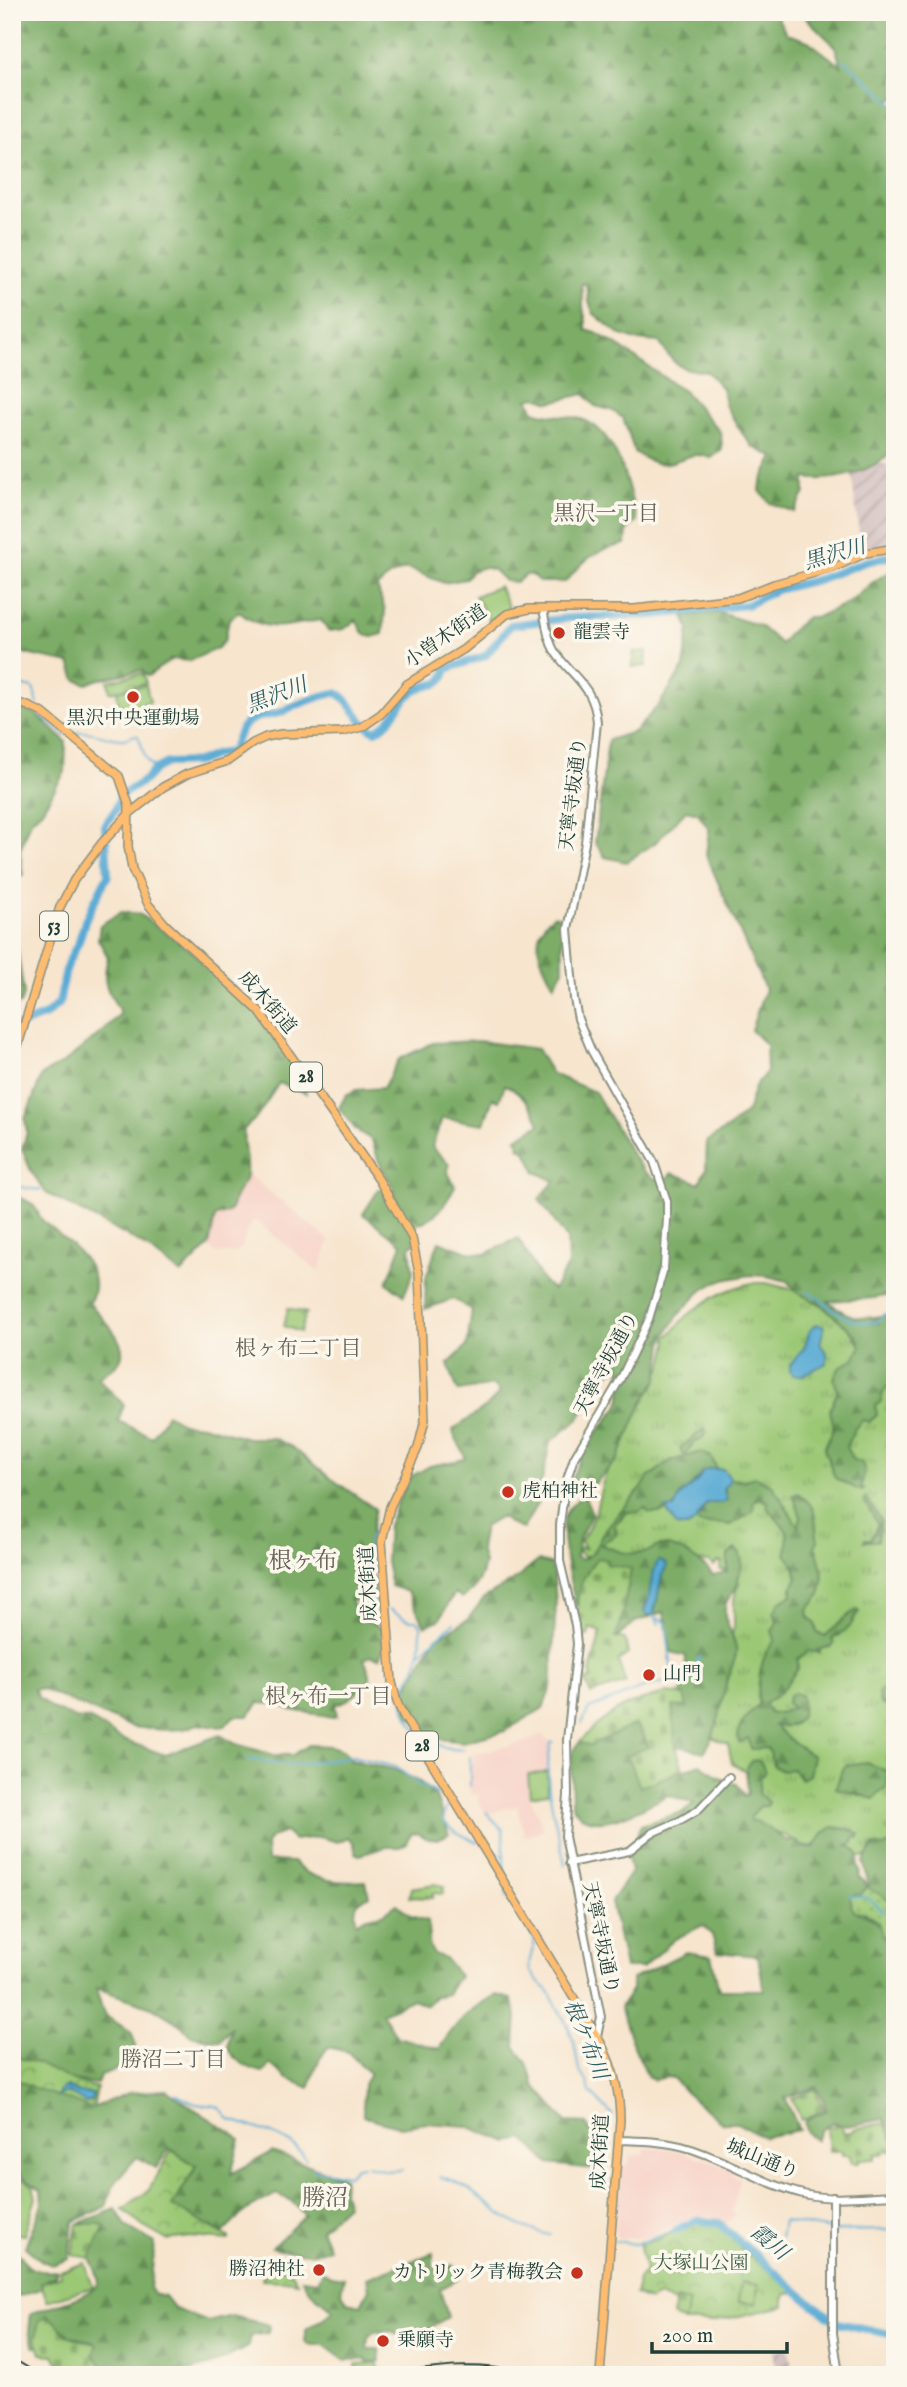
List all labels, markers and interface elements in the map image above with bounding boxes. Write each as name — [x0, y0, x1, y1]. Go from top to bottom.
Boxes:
district label: 黒沢一丁目 — [554, 501, 659, 528]
water label: 黒沢川 — [801, 533, 871, 577]
street label: 小曽木街道 — [400, 600, 492, 674]
place label: 龍雲寺 — [573, 621, 630, 645]
marker: 龍雲寺 — [551, 625, 567, 641]
water label: 黒沢川 — [243, 671, 313, 720]
marker: 黒沢中央運動場 — [125, 689, 141, 705]
place label: 黒沢中央運動場 — [66, 707, 200, 731]
street label: 天寧寺坂通り — [555, 736, 593, 852]
road number: 53 — [40, 911, 68, 940]
street label: 成木街道 — [233, 966, 301, 1040]
road number: 28 — [290, 1062, 322, 1092]
street label: 天寧寺坂通り — [570, 1308, 644, 1420]
district label: 根ヶ布二丁目 — [235, 1336, 361, 1363]
place label: 虎柏神社 — [522, 1480, 598, 1504]
marker: 虎柏神社 — [500, 1484, 516, 1500]
street label: 成木街道 — [355, 1545, 383, 1623]
district label: 根ヶ布 — [269, 1547, 338, 1576]
place label: 山門 — [663, 1663, 701, 1687]
marker: 山門 — [641, 1667, 657, 1683]
district label: 根ヶ布一丁目 — [265, 1684, 391, 1711]
road number: 28 — [406, 1731, 438, 1760]
street label: 天寧寺坂通り — [576, 1880, 624, 1996]
water label: 根ケ布川 — [557, 1996, 614, 2086]
district label: 勝沼二丁目 — [121, 2047, 226, 2074]
street label: 成木街道 — [587, 2113, 615, 2191]
street label: 城山通り — [722, 2135, 802, 2185]
district label: 勝沼 — [302, 2184, 348, 2213]
water label: 霞川 — [744, 2219, 795, 2268]
park label: 大塚山公園 — [653, 2252, 749, 2276]
place label: 勝沼神社 — [229, 2258, 305, 2282]
place label: カトリック青梅教会 — [393, 2261, 563, 2285]
marker: 勝沼神社 — [311, 2262, 327, 2278]
marker: カトリック青梅教会 — [569, 2265, 585, 2281]
scale bar — [652, 2310, 786, 2354]
text: 200 m — [662, 2323, 713, 2350]
place label: 乗願寺 — [397, 2329, 454, 2353]
marker: 乗願寺 — [375, 2333, 391, 2349]

